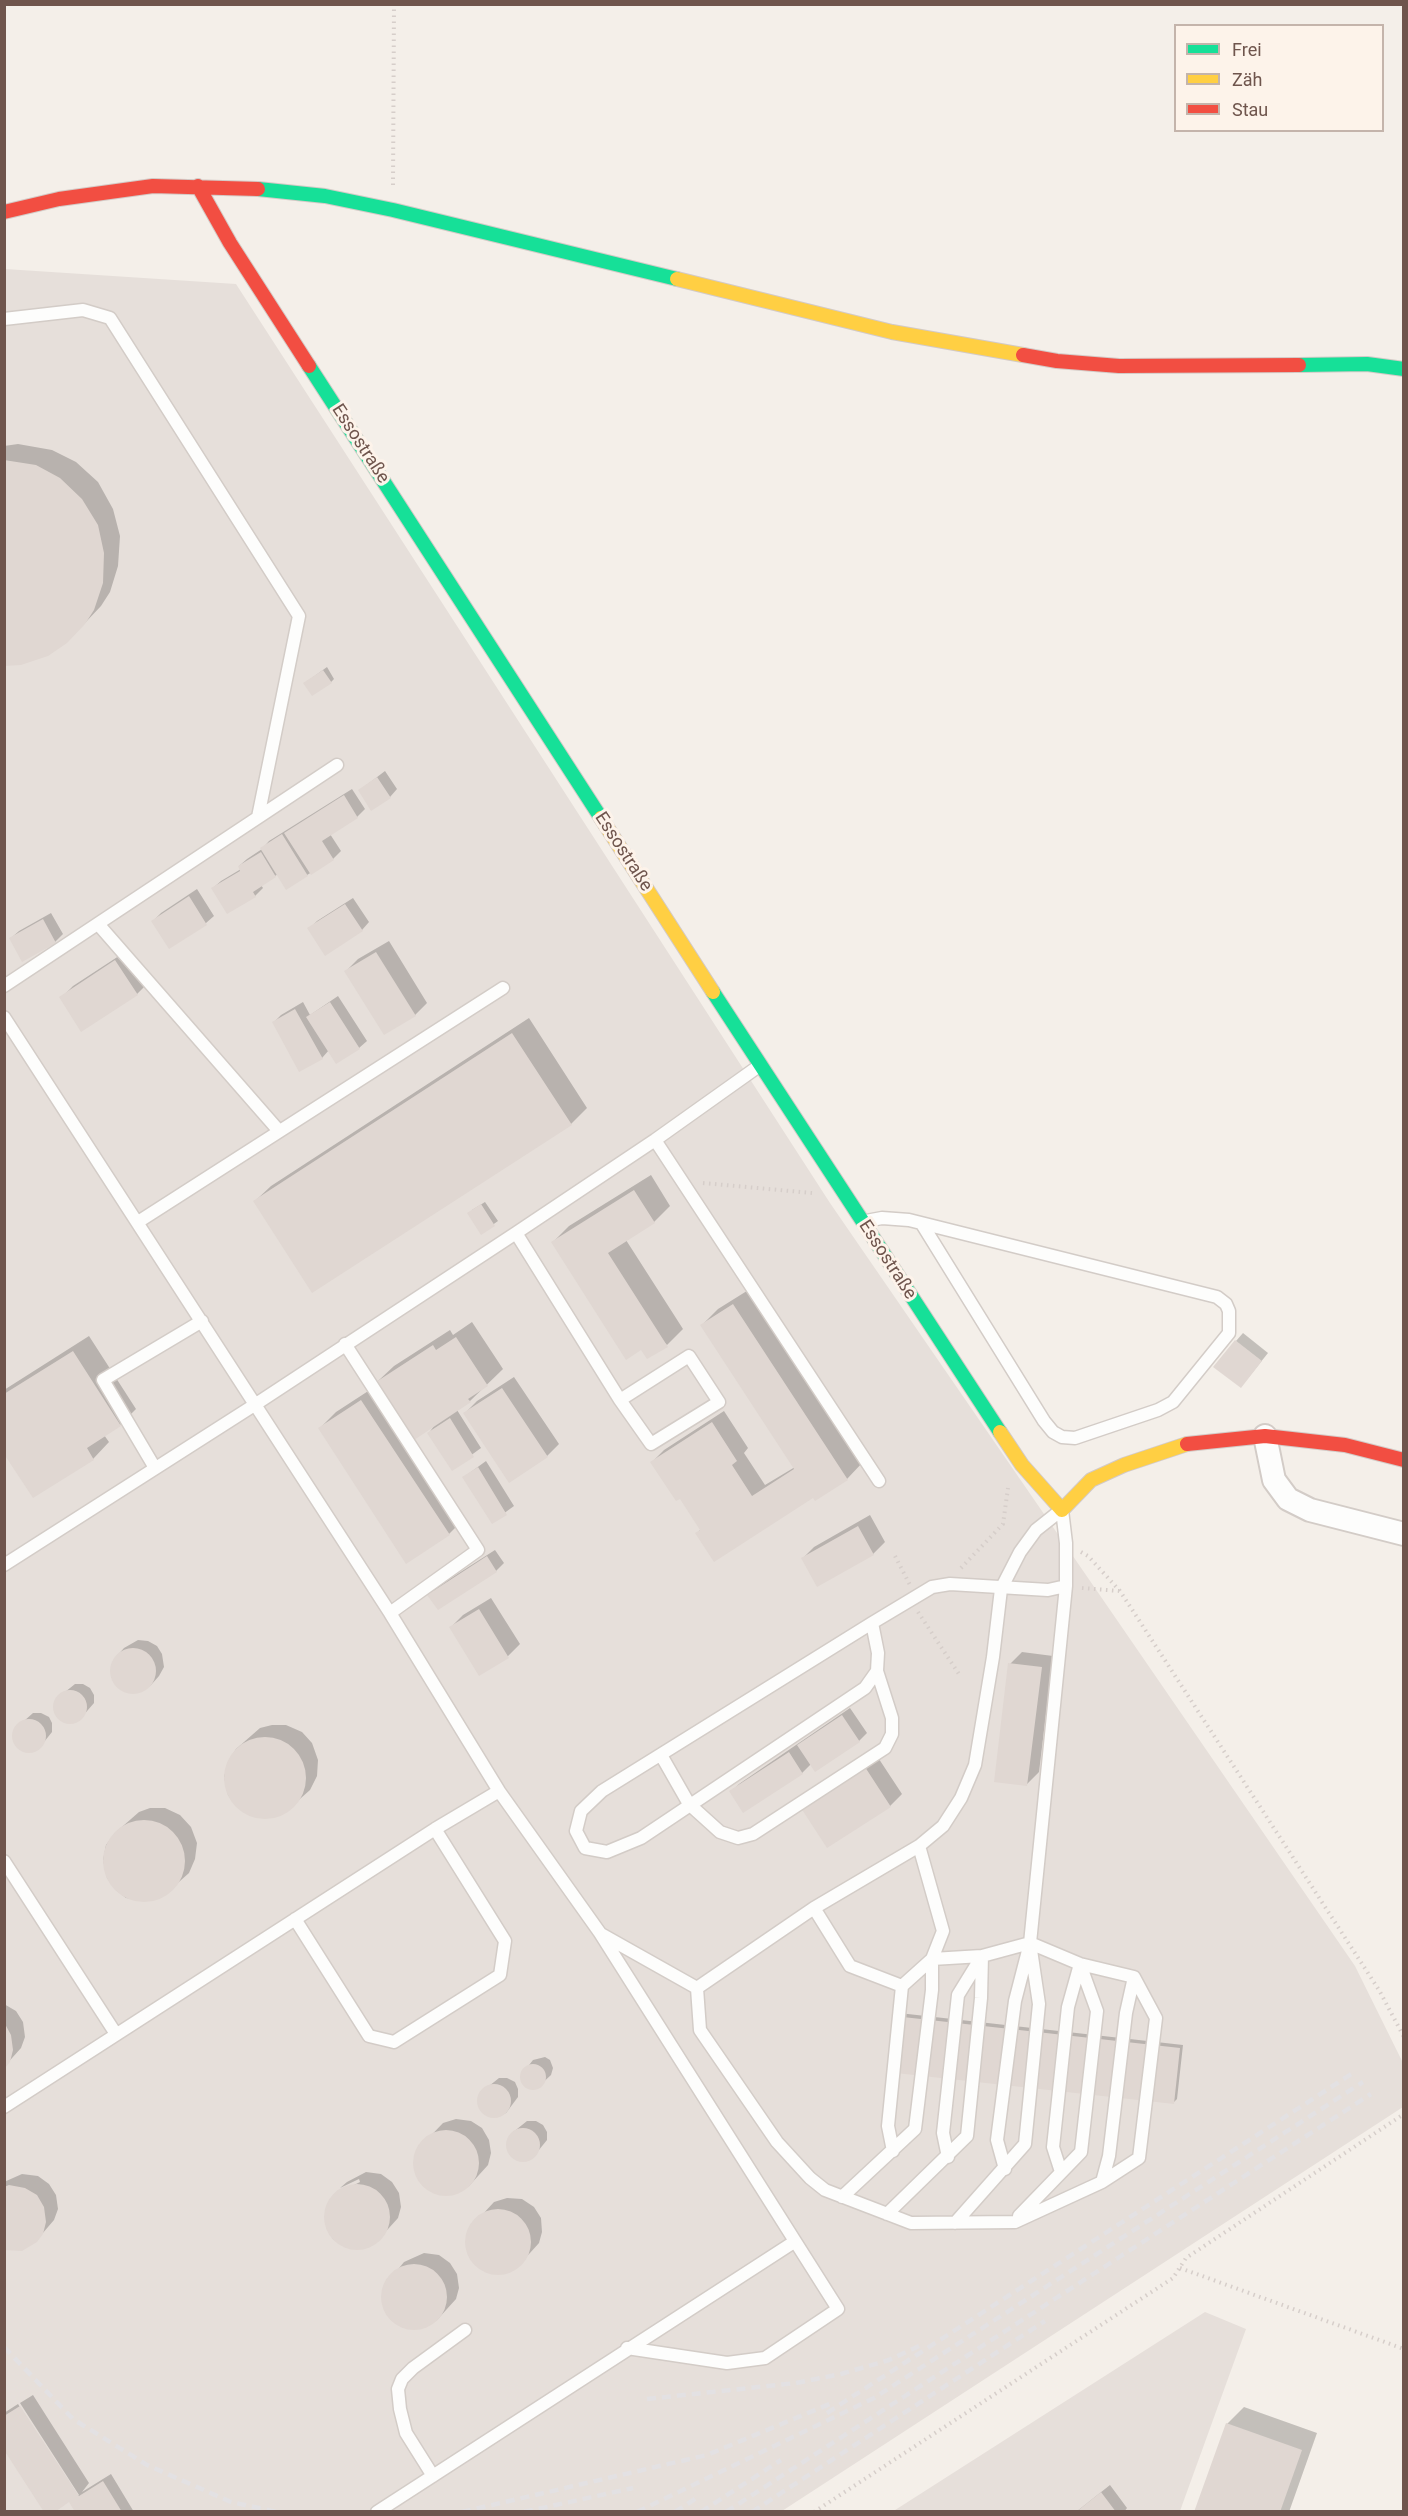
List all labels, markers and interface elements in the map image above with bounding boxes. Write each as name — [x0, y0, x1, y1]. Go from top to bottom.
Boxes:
legend — [1174, 24, 1384, 132]
text: Frei — [1232, 39, 1262, 60]
text: Zäh — [1232, 69, 1263, 90]
text: Stau — [1232, 99, 1268, 120]
street label: Essostraße — [326, 400, 394, 488]
street label: Essostraße — [589, 808, 657, 896]
street label: Essostraße — [853, 1216, 921, 1304]

